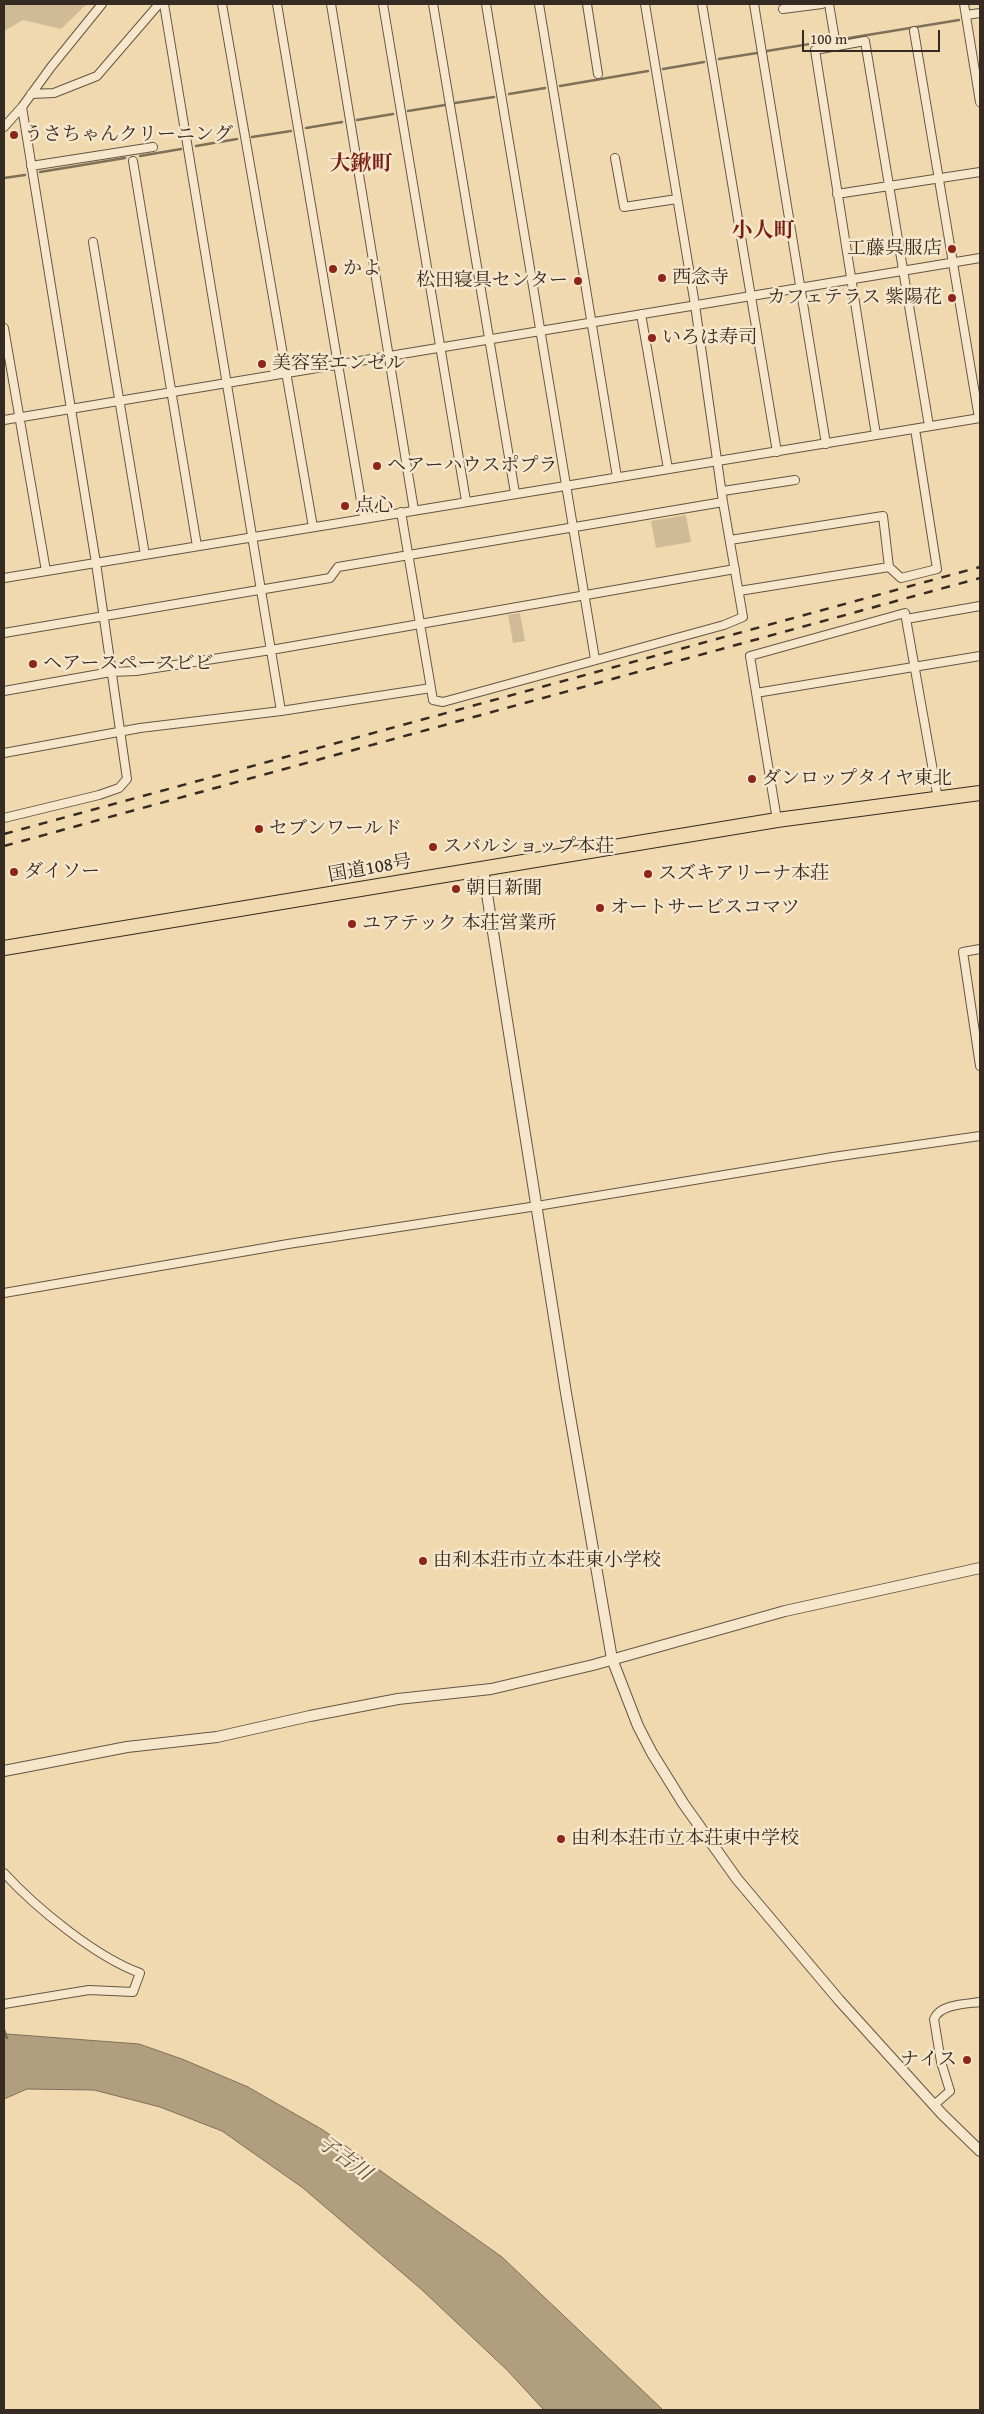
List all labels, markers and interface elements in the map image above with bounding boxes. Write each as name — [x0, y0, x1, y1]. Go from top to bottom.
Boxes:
scale bar — [804, 20, 942, 52]
text: 100 m — [810, 28, 847, 49]
place label: うさちゃんクリーニング — [24, 124, 233, 146]
marker: うさちゃんクリーニング — [8, 129, 20, 141]
district label: 大鍬町 — [330, 152, 392, 178]
district label: 小人町 — [732, 219, 794, 245]
place label: 工藤呉服店 — [847, 238, 942, 260]
marker: 工藤呉服店 — [946, 243, 958, 255]
place label: かよ — [343, 258, 381, 280]
marker: かよ — [327, 263, 339, 275]
place label: 西念寺 — [672, 267, 729, 289]
place label: 松田寝具センター — [416, 270, 568, 292]
marker: 西念寺 — [656, 272, 668, 284]
marker: 松田寝具センター — [572, 275, 584, 287]
place label: カフェテラス 紫陽花 — [767, 287, 942, 309]
marker: カフェテラス 紫陽花 — [946, 292, 958, 304]
place label: いろは寿司 — [662, 327, 757, 349]
marker: いろは寿司 — [646, 332, 658, 344]
place label: 美容室エンゼル — [272, 353, 405, 375]
marker: 美容室エンゼル — [256, 358, 268, 370]
place label: ヘアーハウスポプラ — [387, 455, 557, 477]
marker: ヘアーハウスポプラ — [371, 460, 383, 472]
place label: 点心 — [355, 495, 393, 517]
marker: 点心 — [339, 500, 351, 512]
place label: ヘアースペースビビ — [43, 653, 213, 675]
marker: ヘアースペースビビ — [27, 658, 39, 670]
place label: ダンロップタイヤ東北 — [762, 768, 952, 790]
marker: ダンロップタイヤ東北 — [746, 773, 758, 785]
place label: セブンワールド — [269, 818, 402, 840]
marker: セブンワールド — [253, 823, 265, 835]
place label: スバルショップ本荘 — [443, 836, 614, 858]
marker: スバルショップ本荘 — [427, 841, 439, 853]
street label: 国道108号 — [326, 850, 414, 888]
place label: ダイソー — [24, 861, 100, 883]
place label: スズキアリーナ本荘 — [658, 863, 829, 885]
marker: ダイソー — [8, 866, 20, 878]
marker: スズキアリーナ本荘 — [642, 868, 654, 880]
place label: 朝日新聞 — [466, 878, 542, 900]
marker: 朝日新聞 — [450, 883, 462, 895]
place label: オートサービスコマツ — [610, 897, 800, 919]
marker: オートサービスコマツ — [594, 902, 606, 914]
place label: ユアテック 本荘営業所 — [362, 913, 556, 935]
marker: ユアテック 本荘営業所 — [346, 918, 358, 930]
place label: 由利本荘市立本荘東小学校 — [433, 1550, 661, 1572]
marker: 由利本荘市立本荘東小学校 — [417, 1555, 429, 1567]
place label: 由利本荘市立本荘東中学校 — [571, 1828, 799, 1850]
marker: 由利本荘市立本荘東中学校 — [555, 1833, 567, 1845]
place label: ナイス — [900, 2049, 957, 2071]
marker: ナイス — [961, 2054, 973, 2066]
water label: 子吉川 — [313, 2132, 375, 2186]

